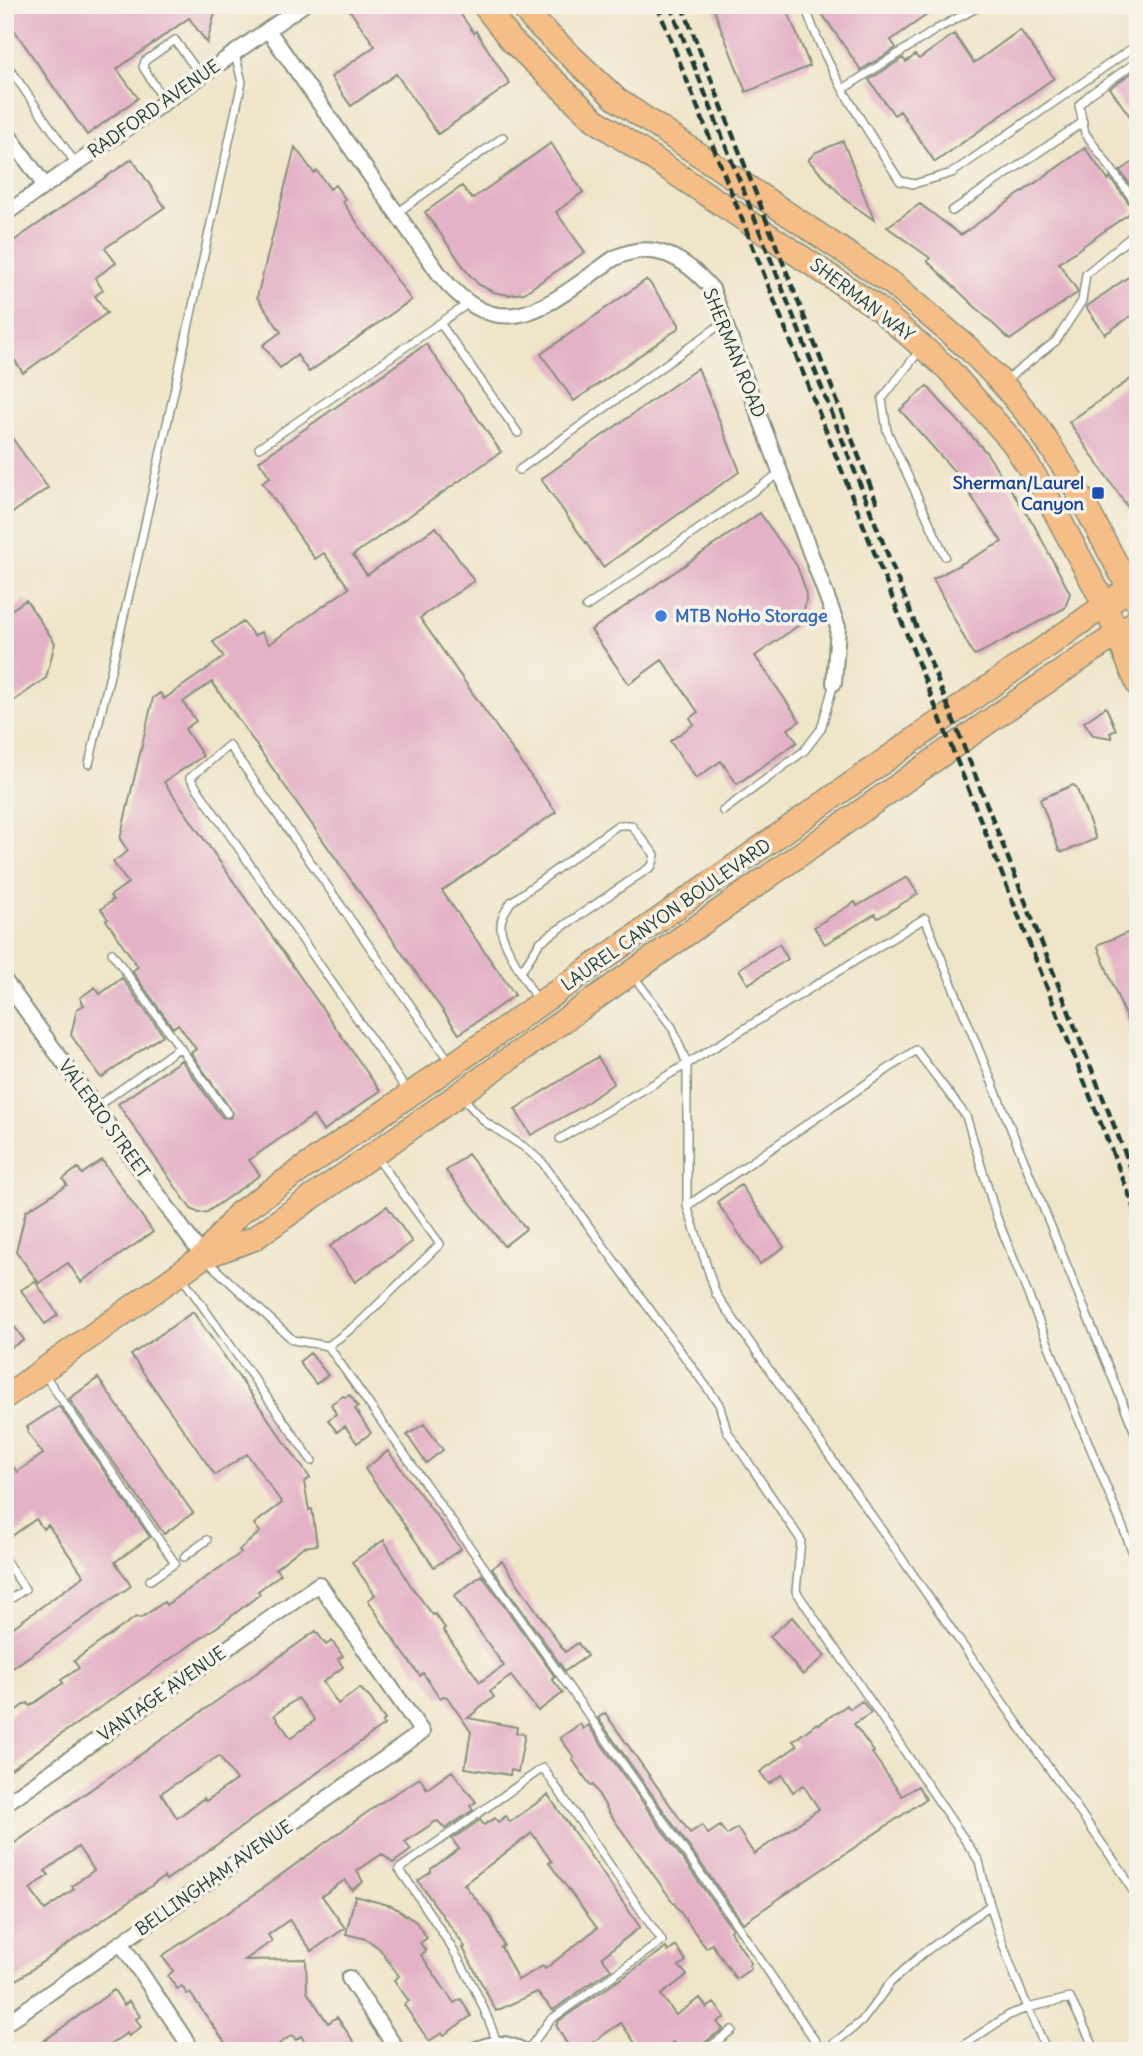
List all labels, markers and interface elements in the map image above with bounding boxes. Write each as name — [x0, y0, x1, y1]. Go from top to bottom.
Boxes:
street label: RADFORD AVENUE — [83, 54, 224, 163]
street label: SHERMAN WAY — [806, 253, 919, 346]
street label: SHERMAN ROAD — [698, 285, 771, 421]
place label: Sherman/Laurel Canyon — [953, 471, 1085, 515]
marker: Sherman/Laurel Canyon — [1090, 485, 1106, 501]
place label: MTB NoHo Storage — [675, 604, 828, 627]
marker: MTB NoHo Storage — [653, 608, 669, 624]
street label: LAUREL CANYON BOULEVARD — [556, 833, 775, 996]
street label: VALERIO STREET — [54, 1055, 155, 1183]
street label: VANTAGE AVENUE — [93, 1641, 230, 1746]
street label: BELLINGHAM AVENUE — [131, 1815, 297, 1941]

